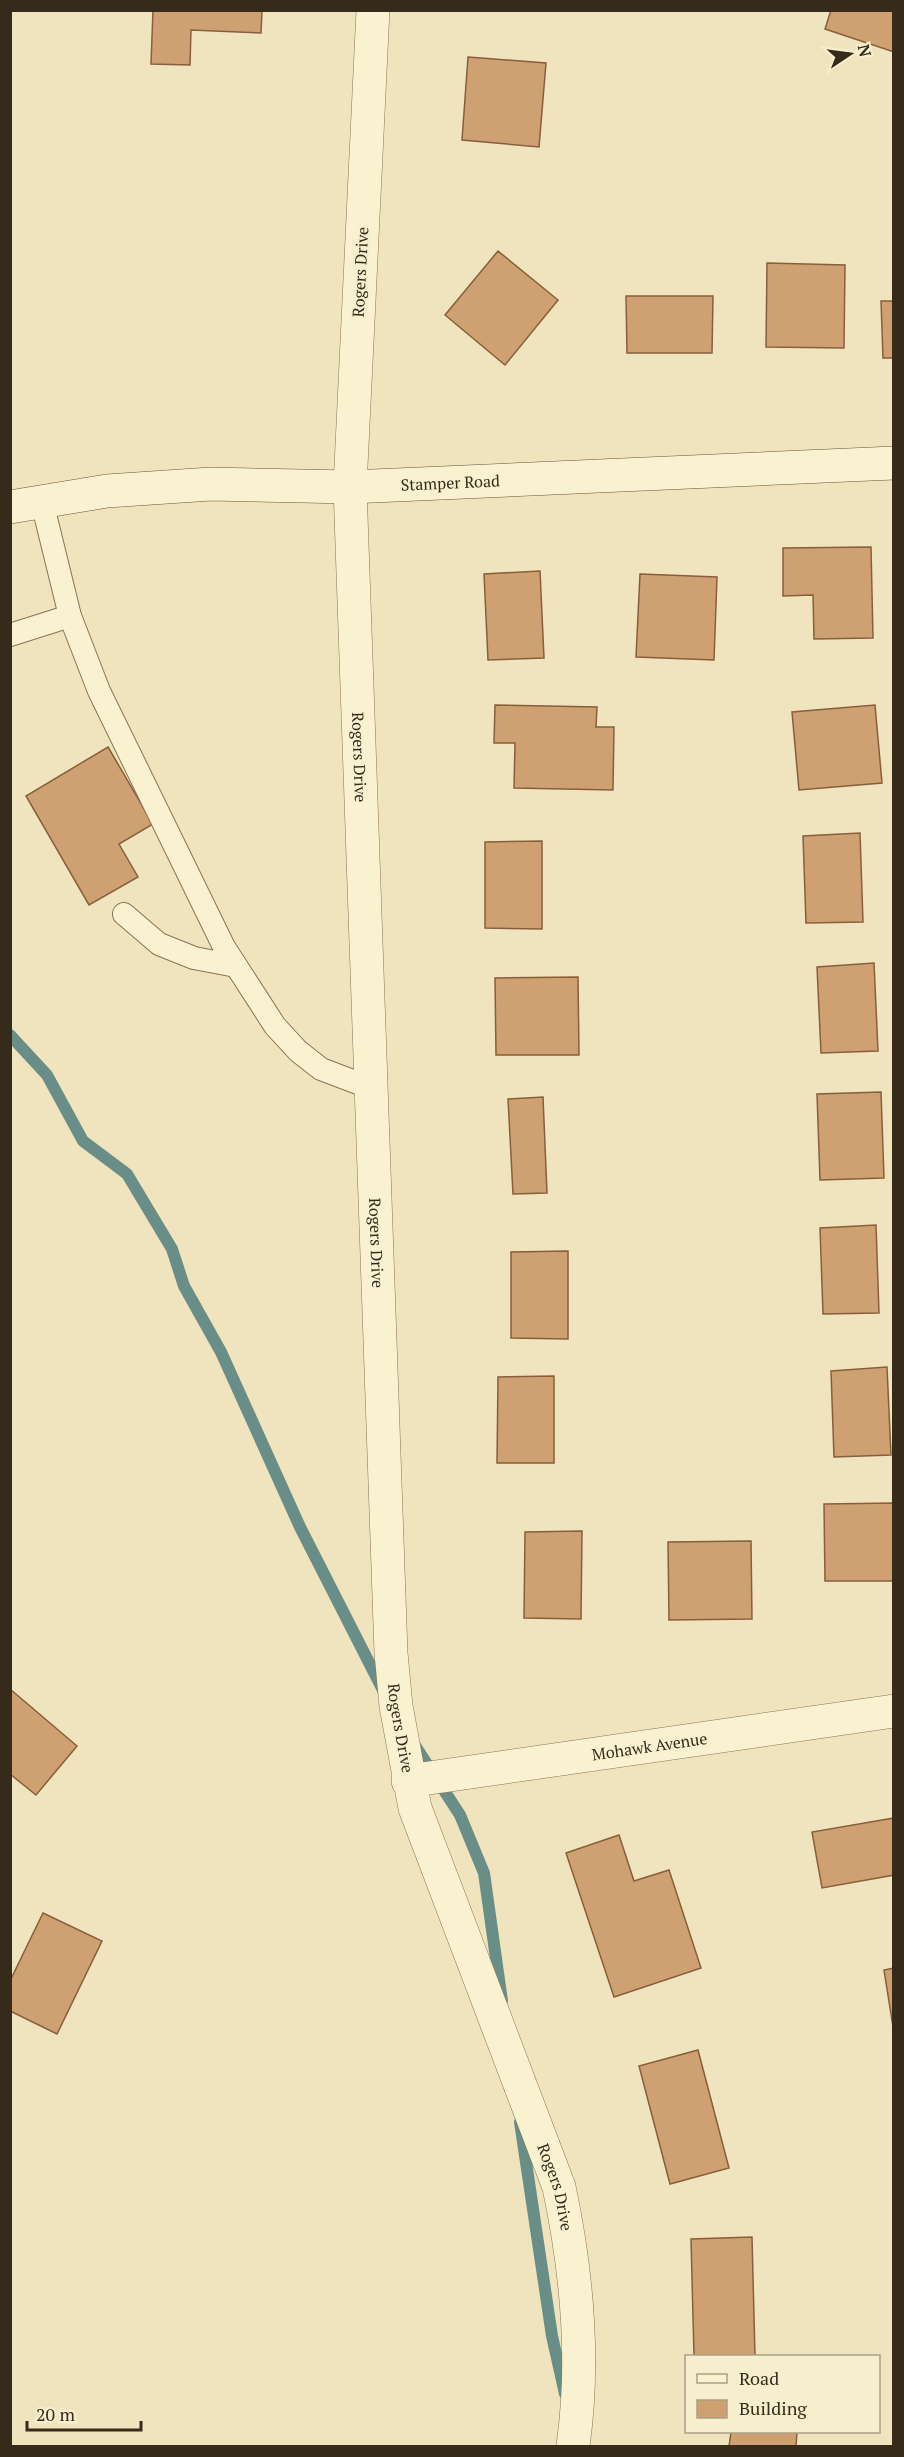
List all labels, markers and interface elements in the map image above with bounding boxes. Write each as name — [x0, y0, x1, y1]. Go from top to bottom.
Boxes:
north arrow — [820, 24, 880, 84]
text: N — [853, 42, 877, 59]
street label: Rogers Drive — [347, 226, 373, 318]
street label: Stamper Road — [400, 469, 501, 496]
street label: Rogers Drive — [347, 712, 372, 803]
street label: Rogers Drive — [364, 1197, 389, 1289]
street label: Rogers Drive — [383, 1682, 419, 1775]
street label: Mohawk Avenue — [590, 1727, 709, 1765]
street label: Rogers Drive — [532, 2140, 578, 2233]
legend — [685, 2355, 880, 2433]
text: Road — [739, 2366, 779, 2390]
scale bar — [27, 2394, 141, 2432]
text: Building — [739, 2396, 807, 2420]
text: 20 m — [36, 2402, 76, 2426]

